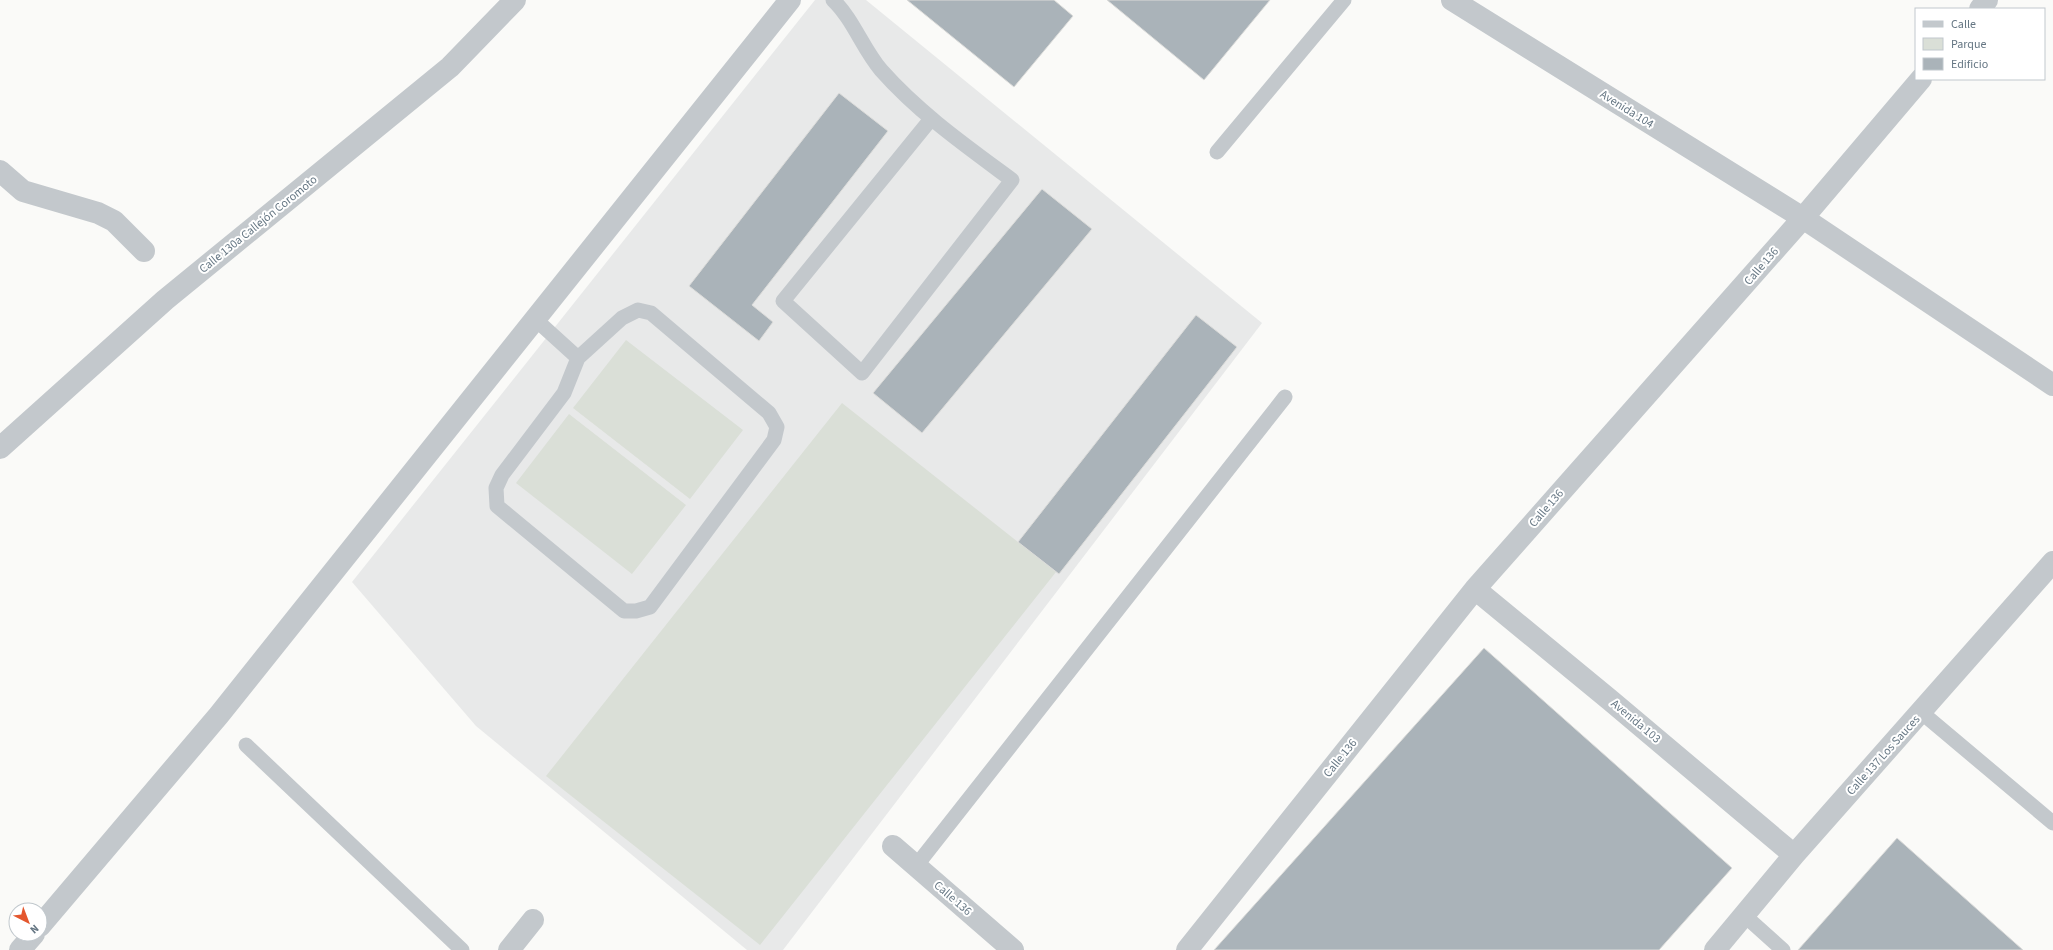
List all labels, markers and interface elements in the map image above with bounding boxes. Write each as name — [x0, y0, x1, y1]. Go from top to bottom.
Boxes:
legend — [1915, 8, 2045, 80]
text: Calle — [1951, 16, 1976, 33]
text: Parque — [1951, 36, 1987, 53]
text: Edificio — [1951, 56, 1988, 73]
street label: Avenida 104 — [1597, 86, 1657, 133]
street label: Calle 130a Callejón Coromoto — [196, 171, 321, 277]
street label: Calle 136 — [1740, 244, 1783, 289]
street label: Calle 136 — [1525, 486, 1568, 531]
street label: Avenida 103 — [1607, 695, 1664, 747]
street label: Calle 137 Los Sauces — [1843, 712, 1924, 799]
street label: Calle 136 — [1320, 735, 1361, 781]
street label: Calle 136 — [930, 877, 975, 920]
north arrow — [8, 902, 48, 942]
text: N — [27, 921, 42, 937]

